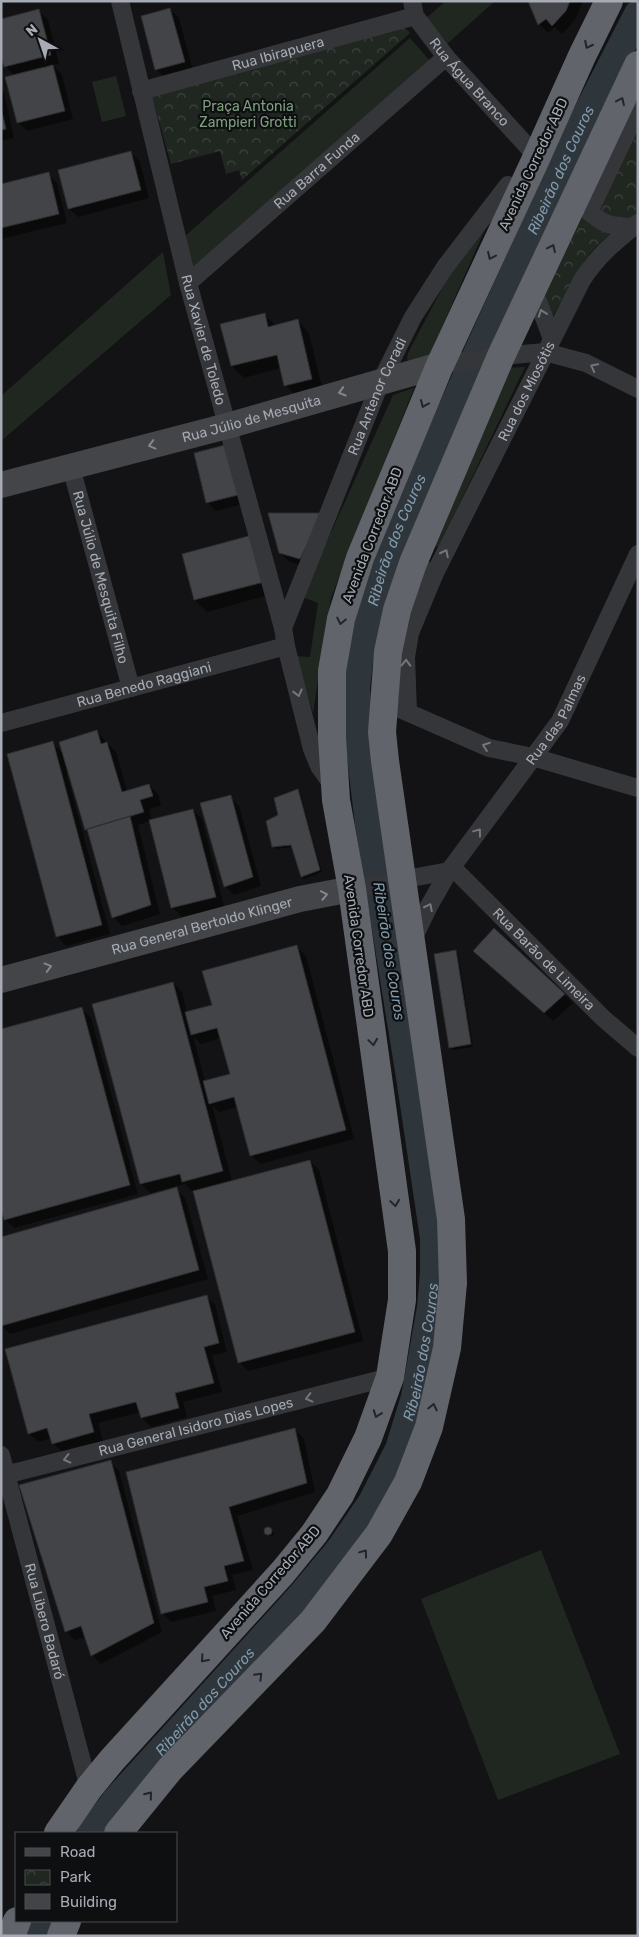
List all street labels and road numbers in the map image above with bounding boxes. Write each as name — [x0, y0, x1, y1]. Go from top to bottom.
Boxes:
street label: Rua Ibirapuera — [230, 33, 326, 75]
street label: Rua Água Branco — [426, 35, 513, 130]
street label: Avenida Corredor ABD — [495, 95, 572, 233]
street label: Rua Barra Funda — [271, 129, 363, 213]
street label: Rua Xavier de Toledo — [177, 273, 229, 407]
street label: Rua Antenor Coradi — [344, 335, 410, 458]
street label: Rua dos Miosótis — [495, 339, 559, 444]
street label: Rua Júlio de Mesquita — [180, 392, 323, 446]
street label: Avenida Corredor ABD — [339, 465, 406, 606]
street label: Rua Júlio de Mesquita Filho — [69, 489, 132, 665]
street label: Rua Benedo Raggiani — [75, 659, 213, 711]
street label: Rua das Palmas — [523, 672, 590, 768]
street label: Avenida Corredor ABD — [340, 874, 377, 1019]
street label: Rua General Bertoldo Klinger — [110, 893, 295, 959]
street label: Rua Barão de Limeira — [489, 905, 598, 1014]
street label: Rua General Isidoro Dias Lopes — [97, 1394, 295, 1460]
street label: Avenida Corredor ABD — [217, 1522, 324, 1642]
street label: Rua Libero Badaró — [21, 1562, 68, 1681]

